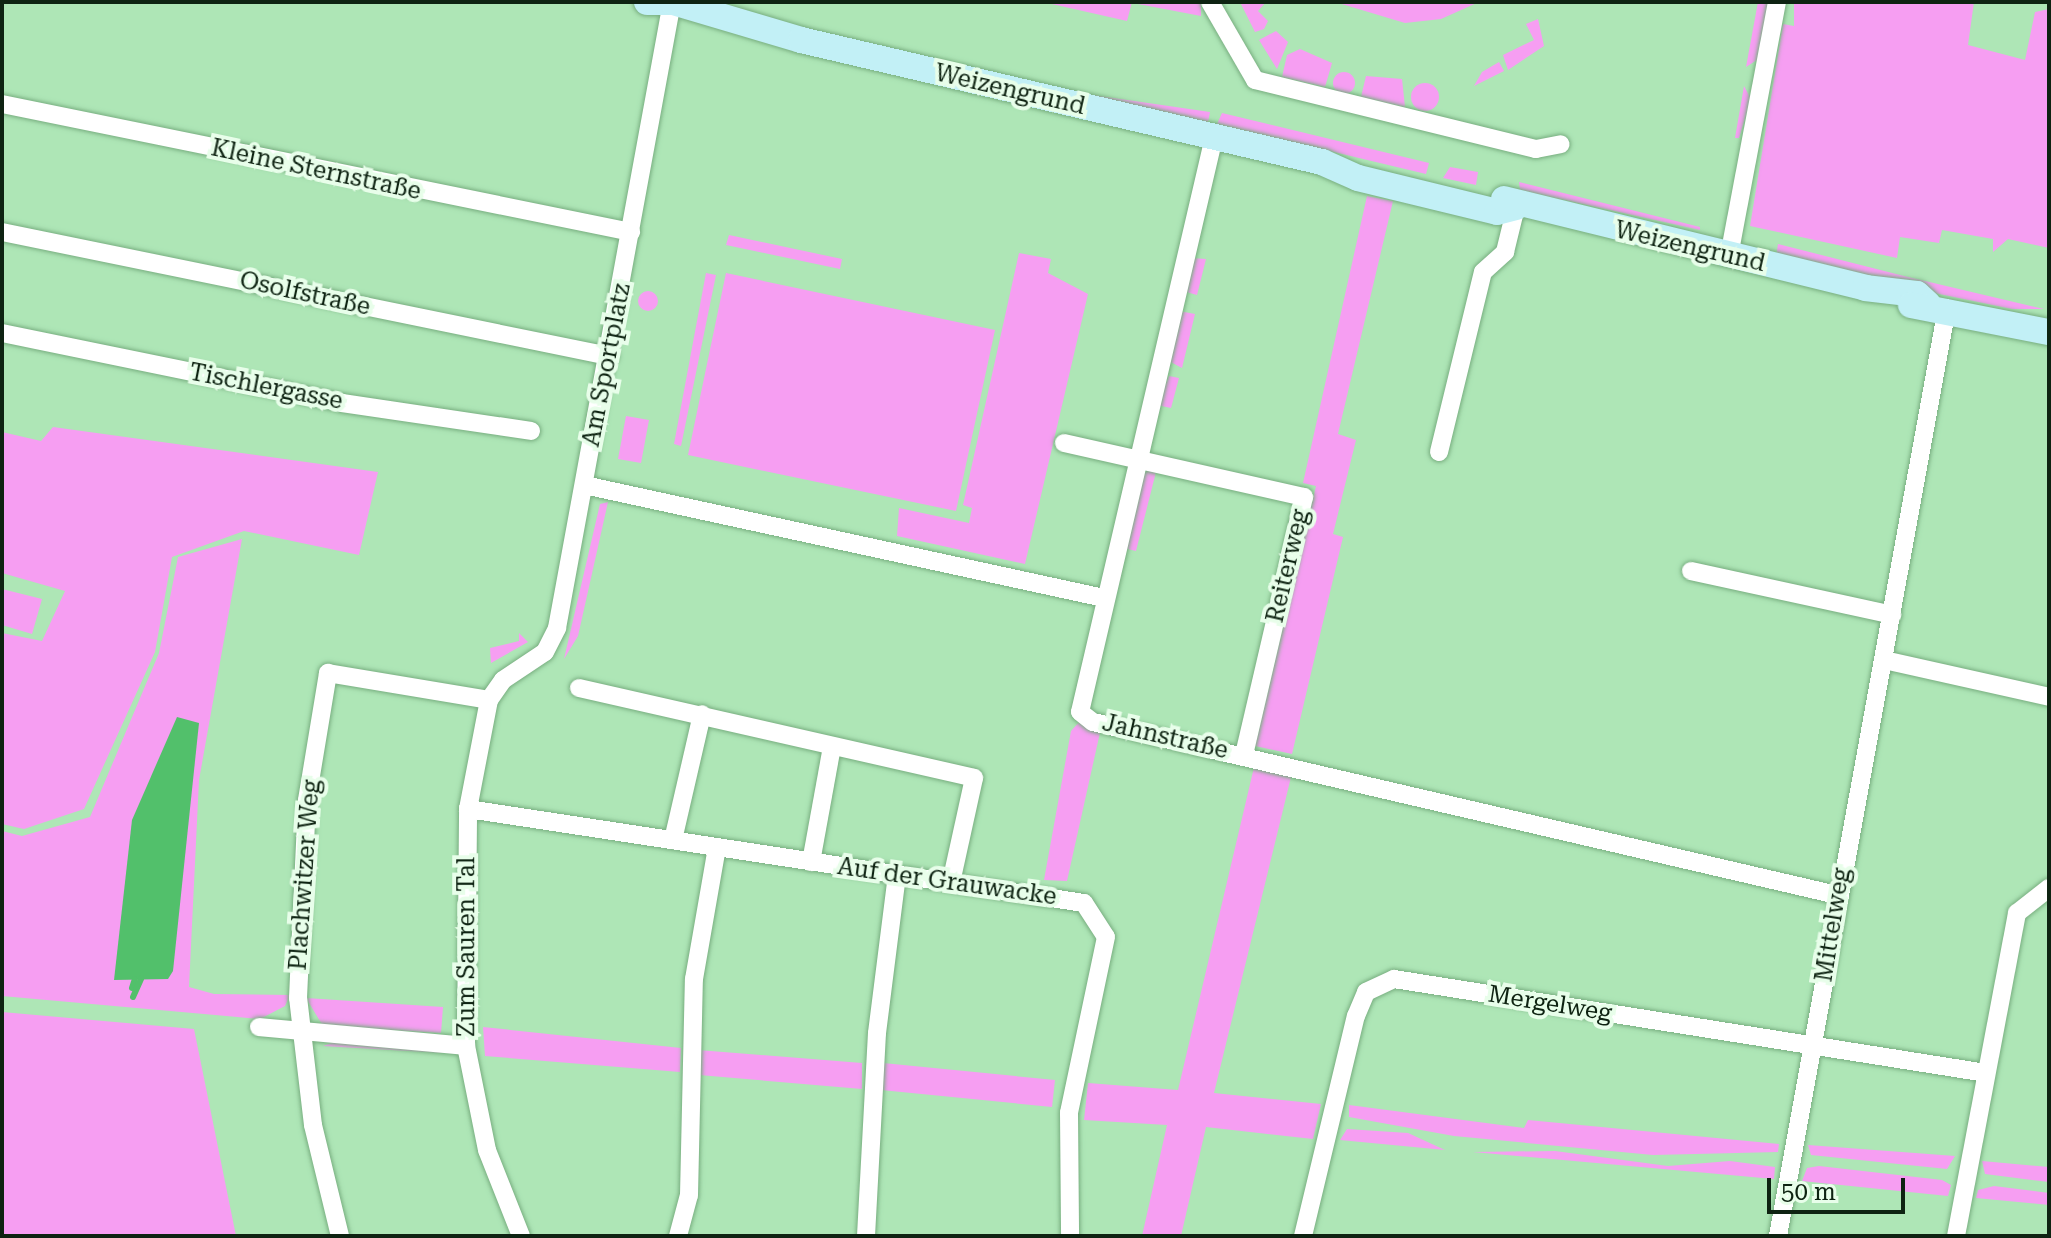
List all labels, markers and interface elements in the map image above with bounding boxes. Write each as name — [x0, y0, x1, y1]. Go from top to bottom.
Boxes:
street label: Weizengrund — [932, 59, 1088, 121]
street label: Kleine Sternstraße — [209, 134, 423, 206]
street label: Weizengrund — [1612, 216, 1768, 278]
street label: Osolfstraße — [237, 266, 373, 322]
street label: Am Sportplatz — [577, 281, 637, 449]
street label: Tischlergasse — [187, 358, 345, 416]
street label: Reiterweg — [1261, 507, 1315, 625]
street label: Jahnstraße — [1099, 709, 1231, 765]
street label: Plachwitzer Weg — [284, 779, 326, 971]
street label: Auf der Grauwacke — [836, 852, 1058, 912]
street label: Zum Sauren Tal — [453, 857, 481, 1037]
street label: Mittelweg — [1810, 866, 1856, 984]
street label: Mergelweg — [1486, 980, 1614, 1028]
scale bar — [1771, 1162, 1909, 1212]
text: 50 m — [1781, 1178, 1836, 1206]

